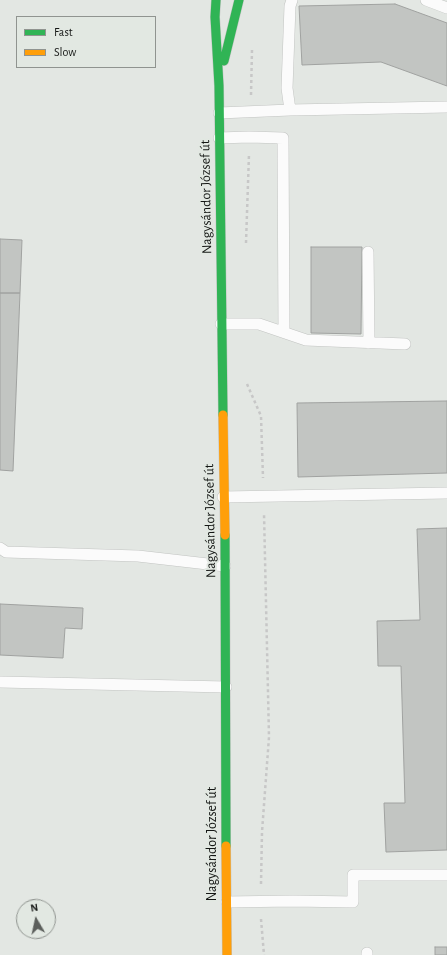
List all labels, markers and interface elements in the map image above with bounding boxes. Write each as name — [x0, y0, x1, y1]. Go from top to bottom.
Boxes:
legend — [16, 16, 156, 68]
text: Fast — [54, 26, 73, 38]
text: Slow — [54, 46, 76, 58]
street label: Nagysándor József út — [197, 140, 215, 254]
street label: Nagysándor József út — [201, 464, 219, 578]
street label: Nagysándor József út — [204, 787, 220, 901]
north arrow — [16, 899, 56, 939]
text: N — [30, 902, 39, 914]

